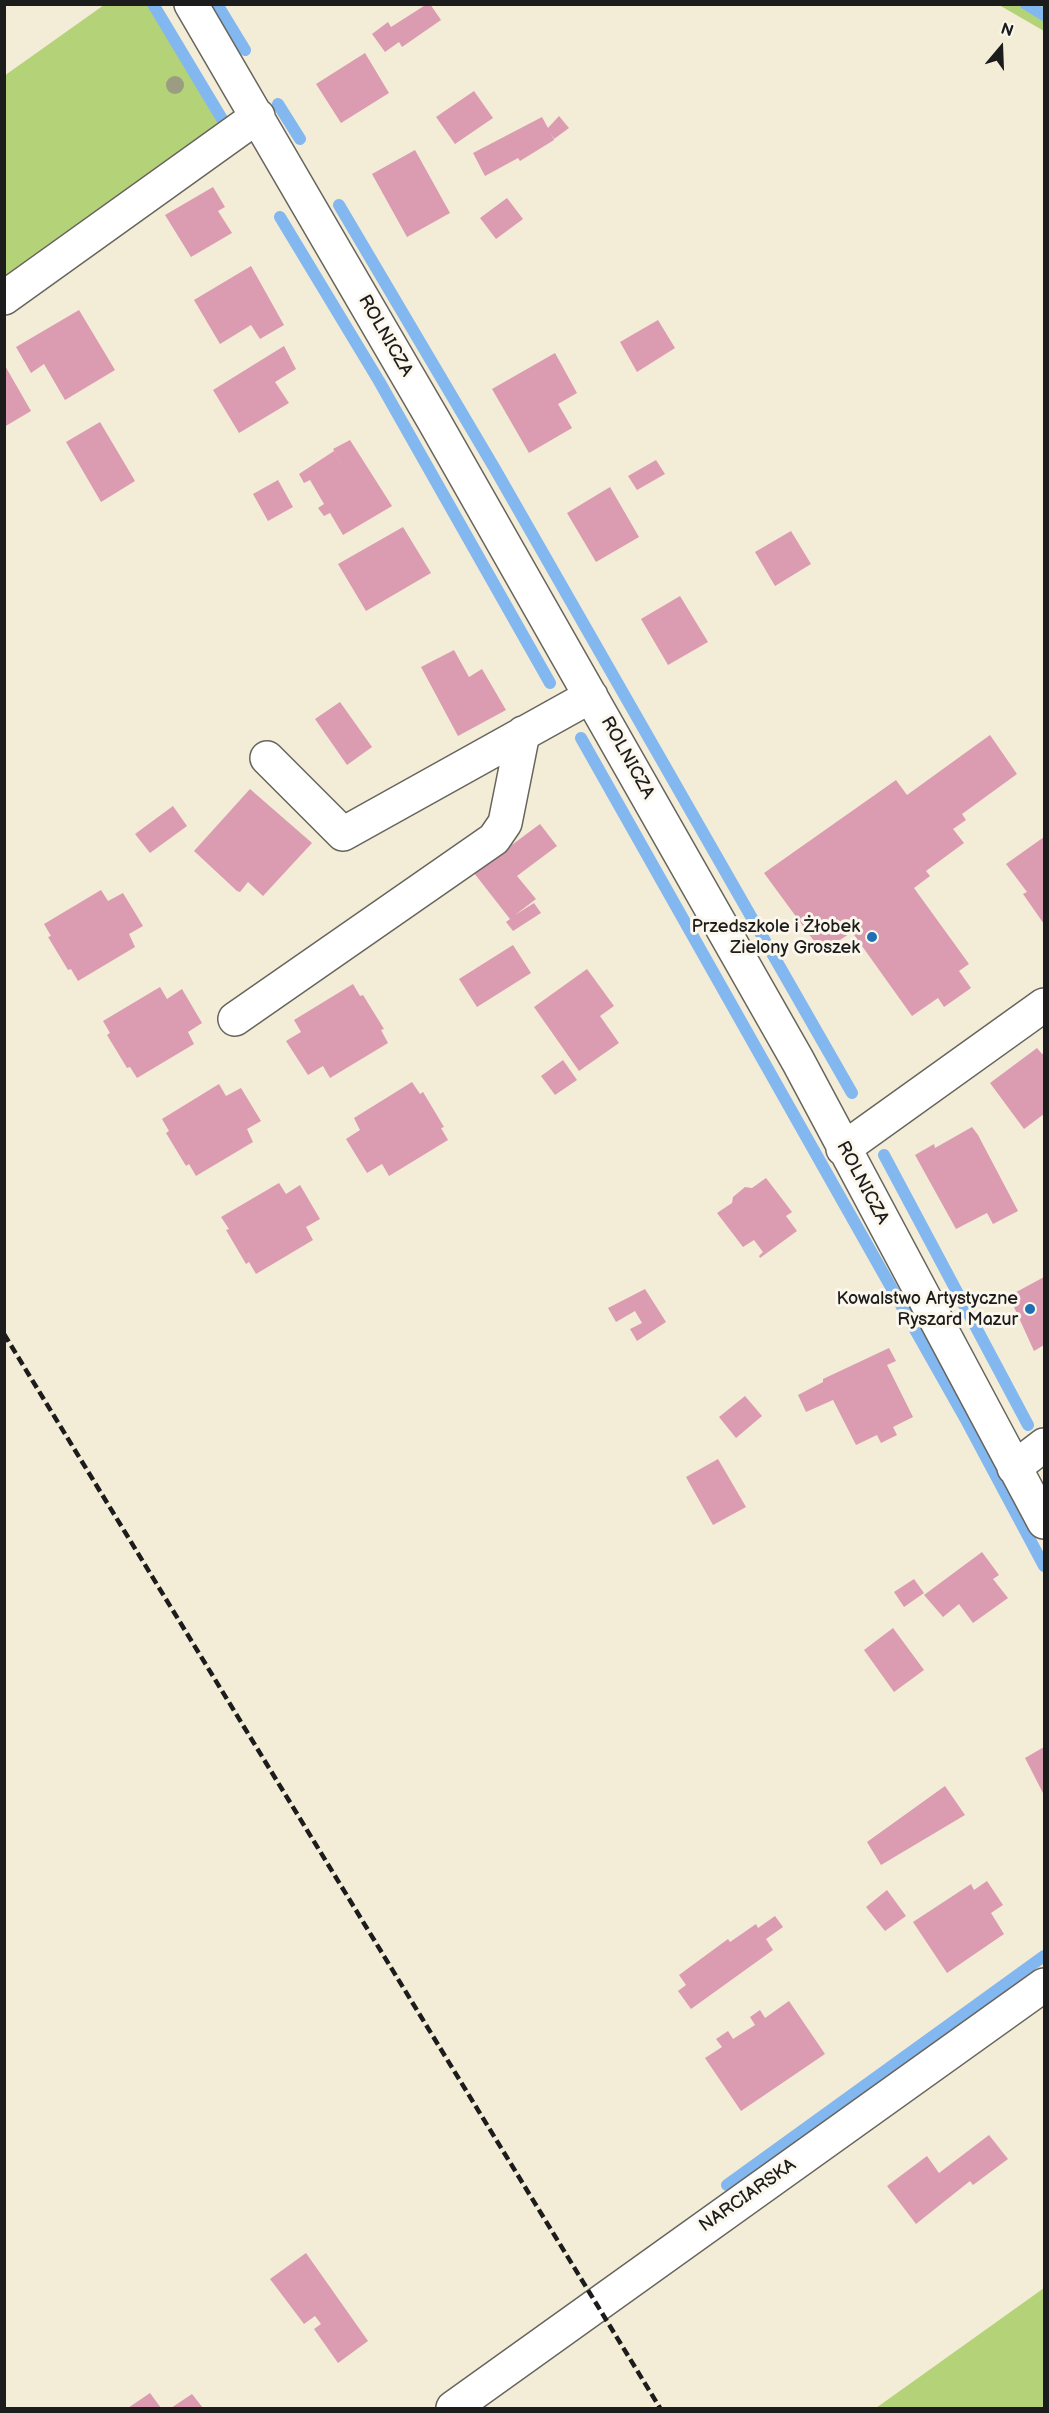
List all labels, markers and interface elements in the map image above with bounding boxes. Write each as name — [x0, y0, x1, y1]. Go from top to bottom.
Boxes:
north arrow — [971, 18, 1031, 78]
text: N — [998, 20, 1016, 41]
street label: ROLNICZA — [353, 291, 417, 381]
street label: ROLNICZA — [596, 713, 658, 803]
place label: Przedszkole i Żłobek Zielony Groszek — [691, 916, 860, 958]
marker: Przedszkole i Żłobek Zielony Groszek — [865, 930, 879, 944]
street label: ROLNICZA — [831, 1138, 893, 1228]
place label: Kowalstwo Artystyczne Ryszard Mazur — [837, 1288, 1018, 1330]
marker: Kowalstwo Artystyczne Ryszard Mazur — [1023, 1302, 1037, 1316]
street label: NARCIARSKA — [696, 2155, 800, 2237]

